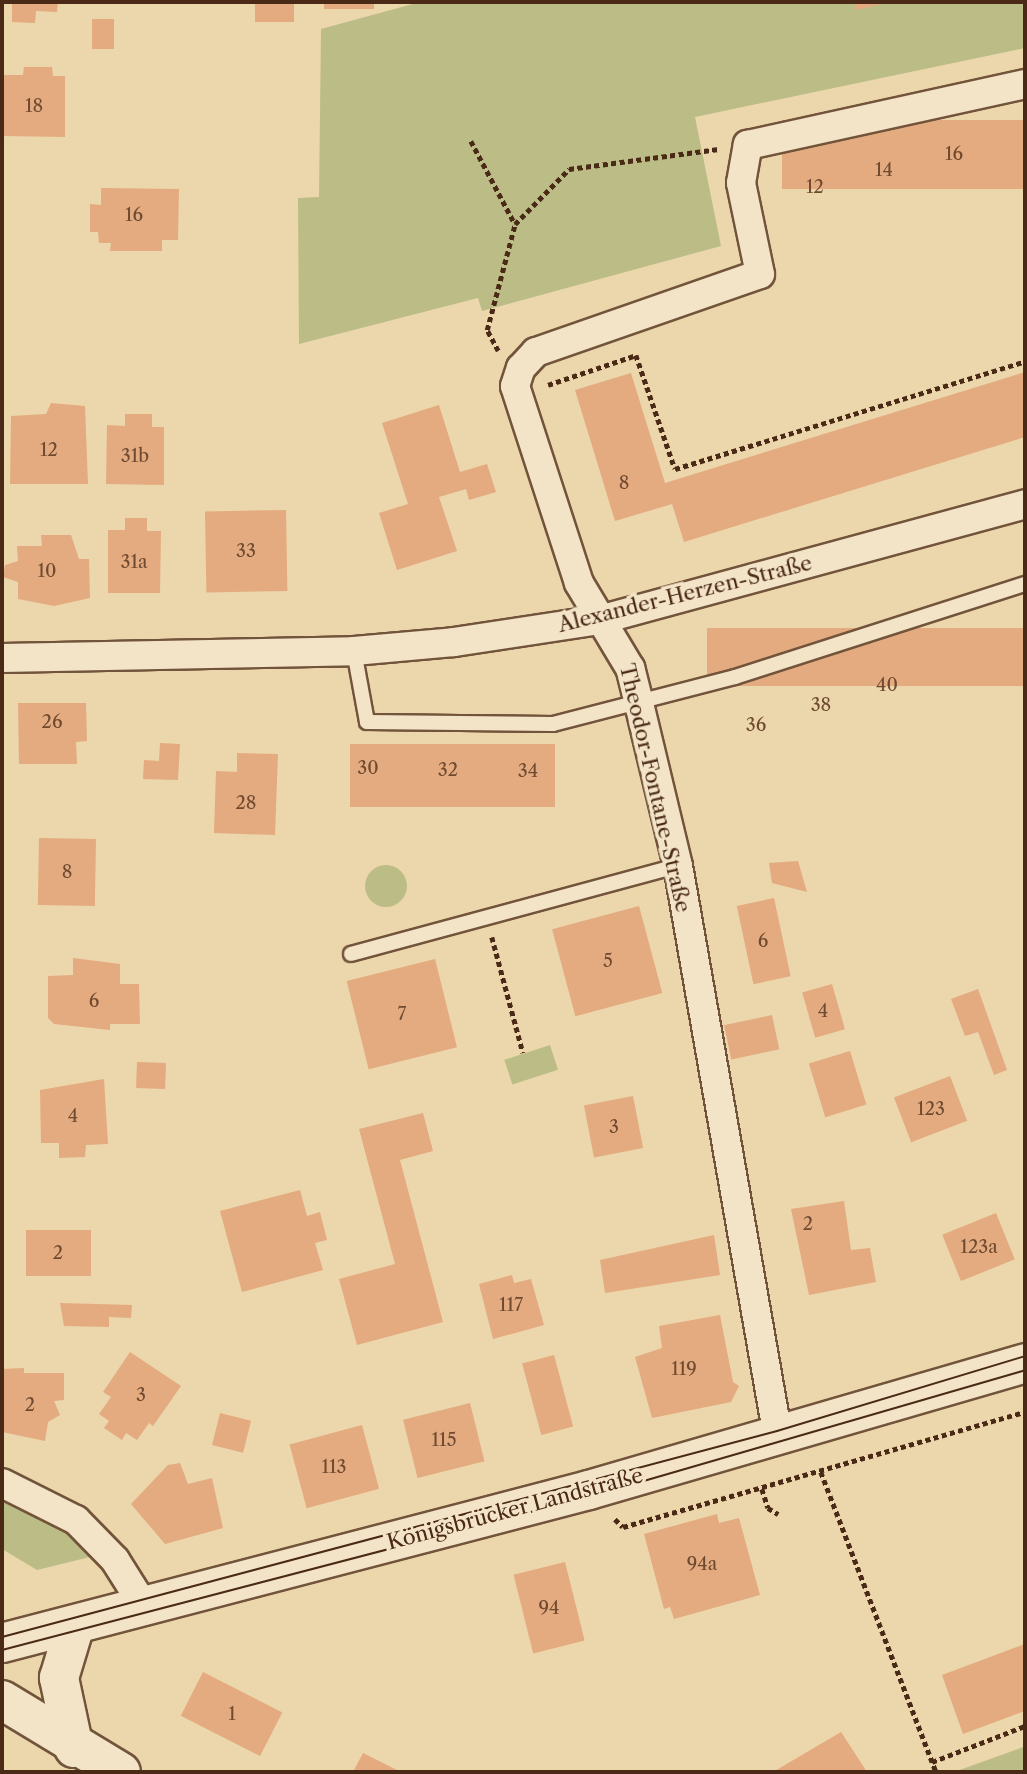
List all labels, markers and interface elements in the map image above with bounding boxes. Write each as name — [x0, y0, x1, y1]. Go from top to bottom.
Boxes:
house number: 18 — [25, 95, 43, 117]
house number: 16 — [945, 143, 963, 165]
house number: 14 — [875, 159, 893, 181]
house number: 12 — [806, 176, 824, 198]
house number: 16 — [125, 204, 143, 226]
house number: 12 — [40, 439, 58, 461]
house number: 31b — [121, 445, 149, 467]
house number: 8 — [619, 472, 629, 494]
house number: 33 — [236, 540, 256, 562]
street label: Alexander-Herzen-Straße — [555, 550, 815, 638]
house number: 31a — [121, 551, 147, 573]
house number: 10 — [38, 560, 56, 582]
street label: Theodor-Fontane-Straße — [614, 661, 696, 915]
house number: 40 — [876, 674, 898, 696]
house number: 38 — [811, 694, 831, 716]
house number: 26 — [42, 711, 62, 733]
house number: 36 — [746, 714, 766, 736]
house number: 30 — [357, 757, 379, 779]
house number: 32 — [438, 759, 458, 781]
house number: 34 — [518, 760, 538, 782]
house number: 28 — [235, 792, 257, 814]
house number: 8 — [62, 861, 72, 883]
house number: 6 — [758, 930, 768, 952]
house number: 5 — [603, 950, 613, 972]
house number: 6 — [89, 990, 99, 1012]
house number: 4 — [818, 1000, 828, 1022]
house number: 7 — [398, 1003, 406, 1025]
house number: 123 — [917, 1098, 945, 1120]
house number: 4 — [68, 1105, 78, 1127]
house number: 3 — [609, 1116, 619, 1138]
house number: 2 — [803, 1213, 813, 1235]
house number: 123a — [960, 1236, 998, 1258]
house number: 2 — [53, 1242, 63, 1264]
house number: 117 — [499, 1294, 523, 1316]
house number: 119 — [671, 1358, 697, 1380]
house number: 3 — [136, 1384, 146, 1406]
house number: 2 — [25, 1394, 35, 1416]
house number: 115 — [432, 1429, 456, 1451]
house number: 113 — [321, 1456, 347, 1478]
street label: Königsbrücker Landstraße — [384, 1463, 646, 1555]
house number: 94a — [687, 1553, 717, 1575]
house number: 94 — [539, 1597, 559, 1619]
house number: 1 — [228, 1703, 236, 1725]

